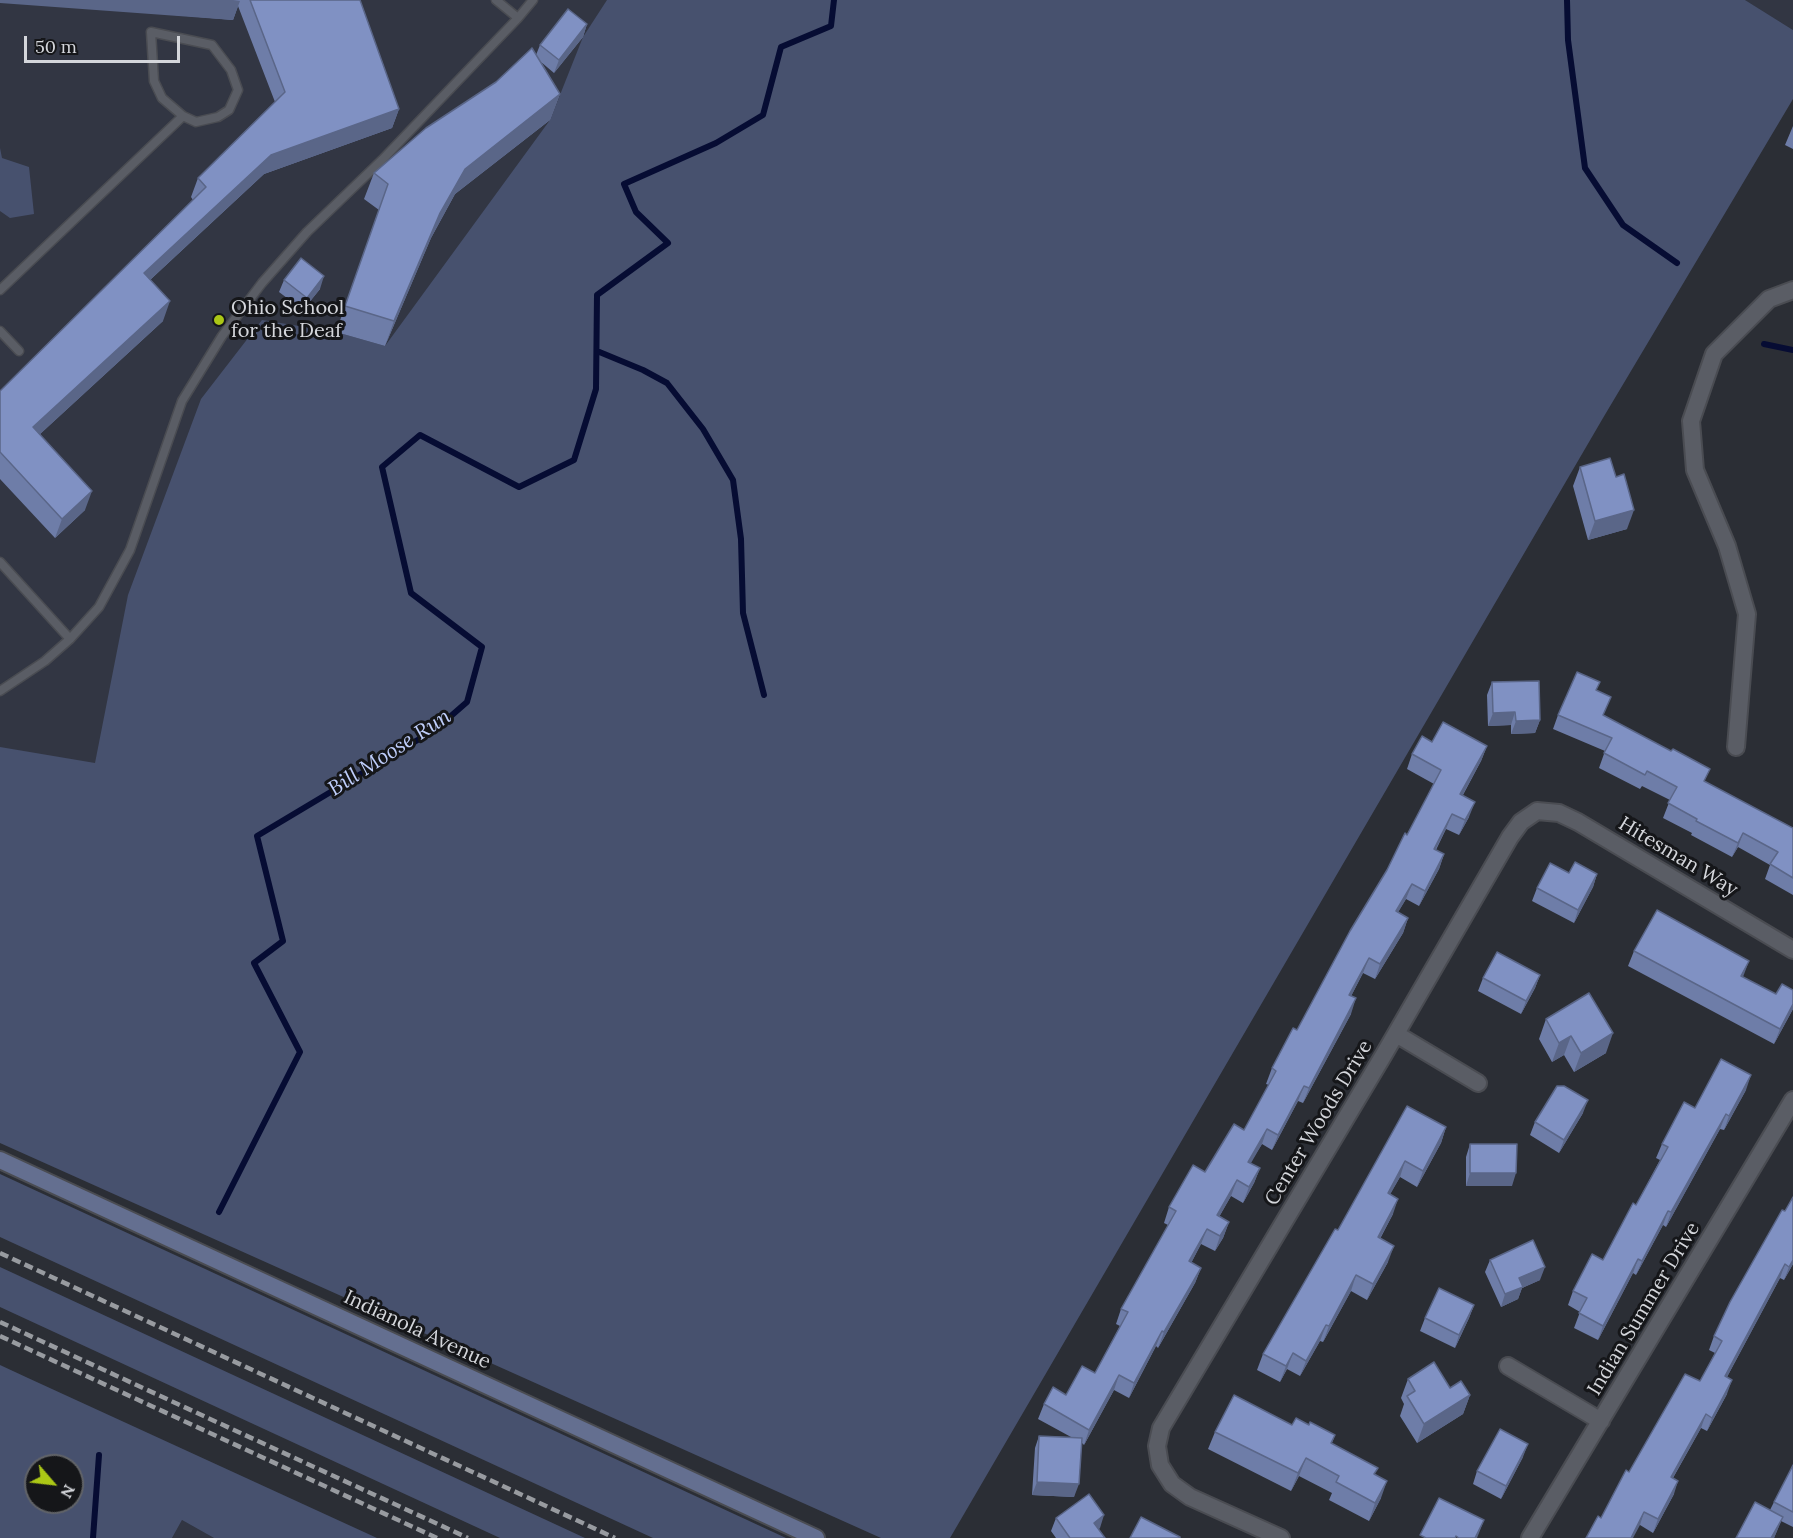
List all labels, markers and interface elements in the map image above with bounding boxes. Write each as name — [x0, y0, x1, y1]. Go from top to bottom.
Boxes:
scale bar — [27, 24, 183, 62]
text: 50 m — [35, 35, 77, 58]
place label: Ohio School for the Deaf — [231, 296, 344, 343]
marker: Ohio School for the Deaf — [212, 313, 226, 327]
water label: Bill Moose Run — [324, 704, 456, 802]
street label: Hitesman Way — [1614, 812, 1742, 902]
street label: Center Woods Drive — [1260, 1036, 1378, 1210]
street label: Indian Summer Drive — [1583, 1218, 1705, 1400]
street label: Indianola Avenue — [340, 1285, 494, 1375]
north arrow — [24, 1454, 84, 1514]
text: N — [56, 1481, 80, 1502]

